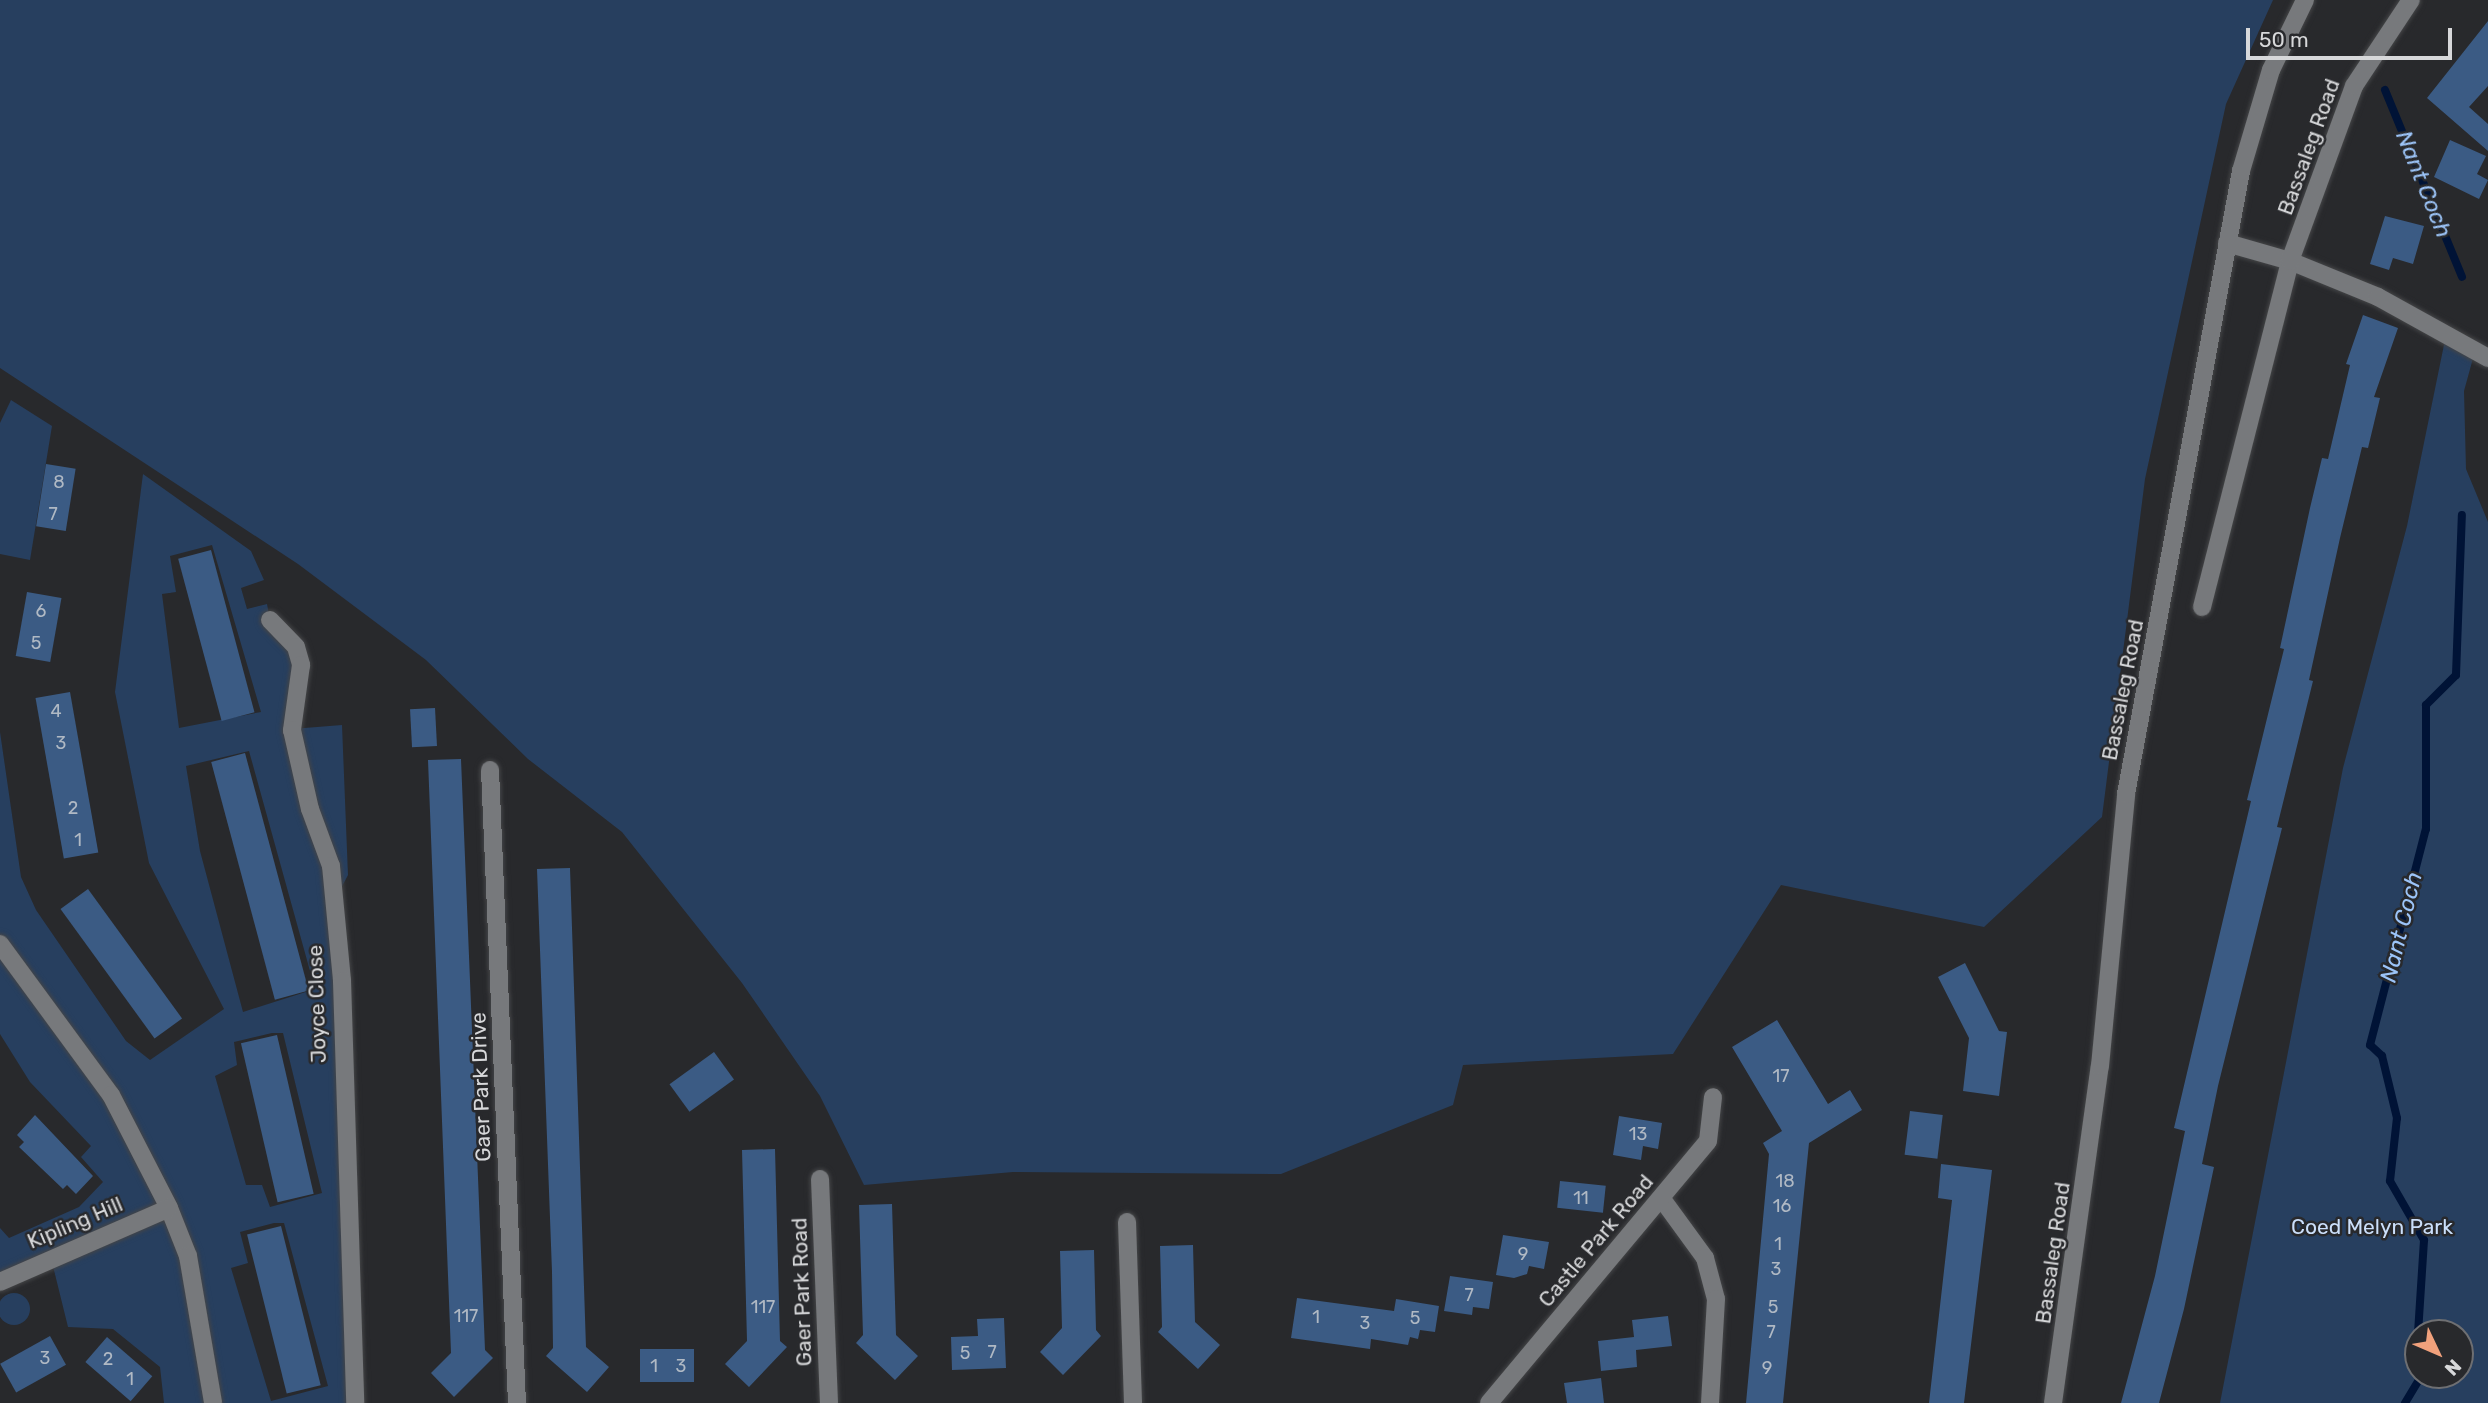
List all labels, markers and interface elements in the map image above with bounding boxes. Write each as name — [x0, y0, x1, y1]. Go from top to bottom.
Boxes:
scale bar — [2250, 14, 2456, 58]
text: 50 m — [2259, 27, 2309, 52]
street label: Bassaleg Road — [2273, 76, 2345, 218]
water label: Nant Coch — [2390, 126, 2458, 242]
house number: 8 — [53, 471, 65, 493]
house number: 7 — [48, 503, 58, 525]
house number: 6 — [36, 600, 46, 622]
street label: Bassaleg Road — [2097, 617, 2149, 763]
house number: 5 — [31, 632, 41, 654]
house number: 4 — [50, 700, 62, 722]
house number: 3 — [56, 732, 66, 754]
house number: 2 — [68, 797, 78, 819]
house number: 1 — [74, 829, 82, 851]
water label: Nant Coch — [2374, 869, 2428, 985]
street label: Joyce Close — [302, 944, 332, 1064]
street label: Gaer Park Drive — [466, 1012, 496, 1162]
house number: 17 — [1773, 1065, 1789, 1087]
house number: 13 — [1629, 1123, 1647, 1145]
street label: Castle Park Road — [1533, 1170, 1659, 1312]
house number: 18 — [1775, 1170, 1795, 1192]
street label: Bassaleg Road — [2031, 1180, 2075, 1326]
house number: 11 — [1573, 1187, 1589, 1209]
street label: Kipling Hill — [24, 1192, 126, 1254]
house number: 16 — [1773, 1195, 1791, 1217]
park label: Coed Melyn Park — [2291, 1214, 2453, 1240]
street label: Gaer Park Road — [787, 1217, 817, 1367]
house number: 1 — [1774, 1233, 1782, 1255]
house number: 9 — [1518, 1243, 1528, 1265]
house number: 3 — [1771, 1258, 1781, 1280]
house number: 7 — [1464, 1284, 1474, 1306]
house number: 117 — [751, 1296, 775, 1318]
house number: 5 — [1768, 1296, 1778, 1318]
house number: 117 — [454, 1305, 478, 1327]
house number: 1 — [1312, 1306, 1320, 1328]
house number: 5 — [1410, 1307, 1420, 1329]
house number: 3 — [1360, 1312, 1370, 1334]
north arrow — [2404, 1319, 2474, 1389]
house number: 7 — [1766, 1321, 1776, 1343]
house number: 7 — [987, 1341, 997, 1363]
house number: 5 — [960, 1342, 970, 1364]
house number: 3 — [40, 1347, 50, 1369]
house number: 2 — [103, 1348, 113, 1370]
house number: 1 — [650, 1355, 658, 1377]
house number: 3 — [676, 1355, 686, 1377]
text: N — [2440, 1355, 2466, 1380]
house number: 9 — [1762, 1357, 1772, 1379]
house number: 1 — [126, 1368, 134, 1390]

